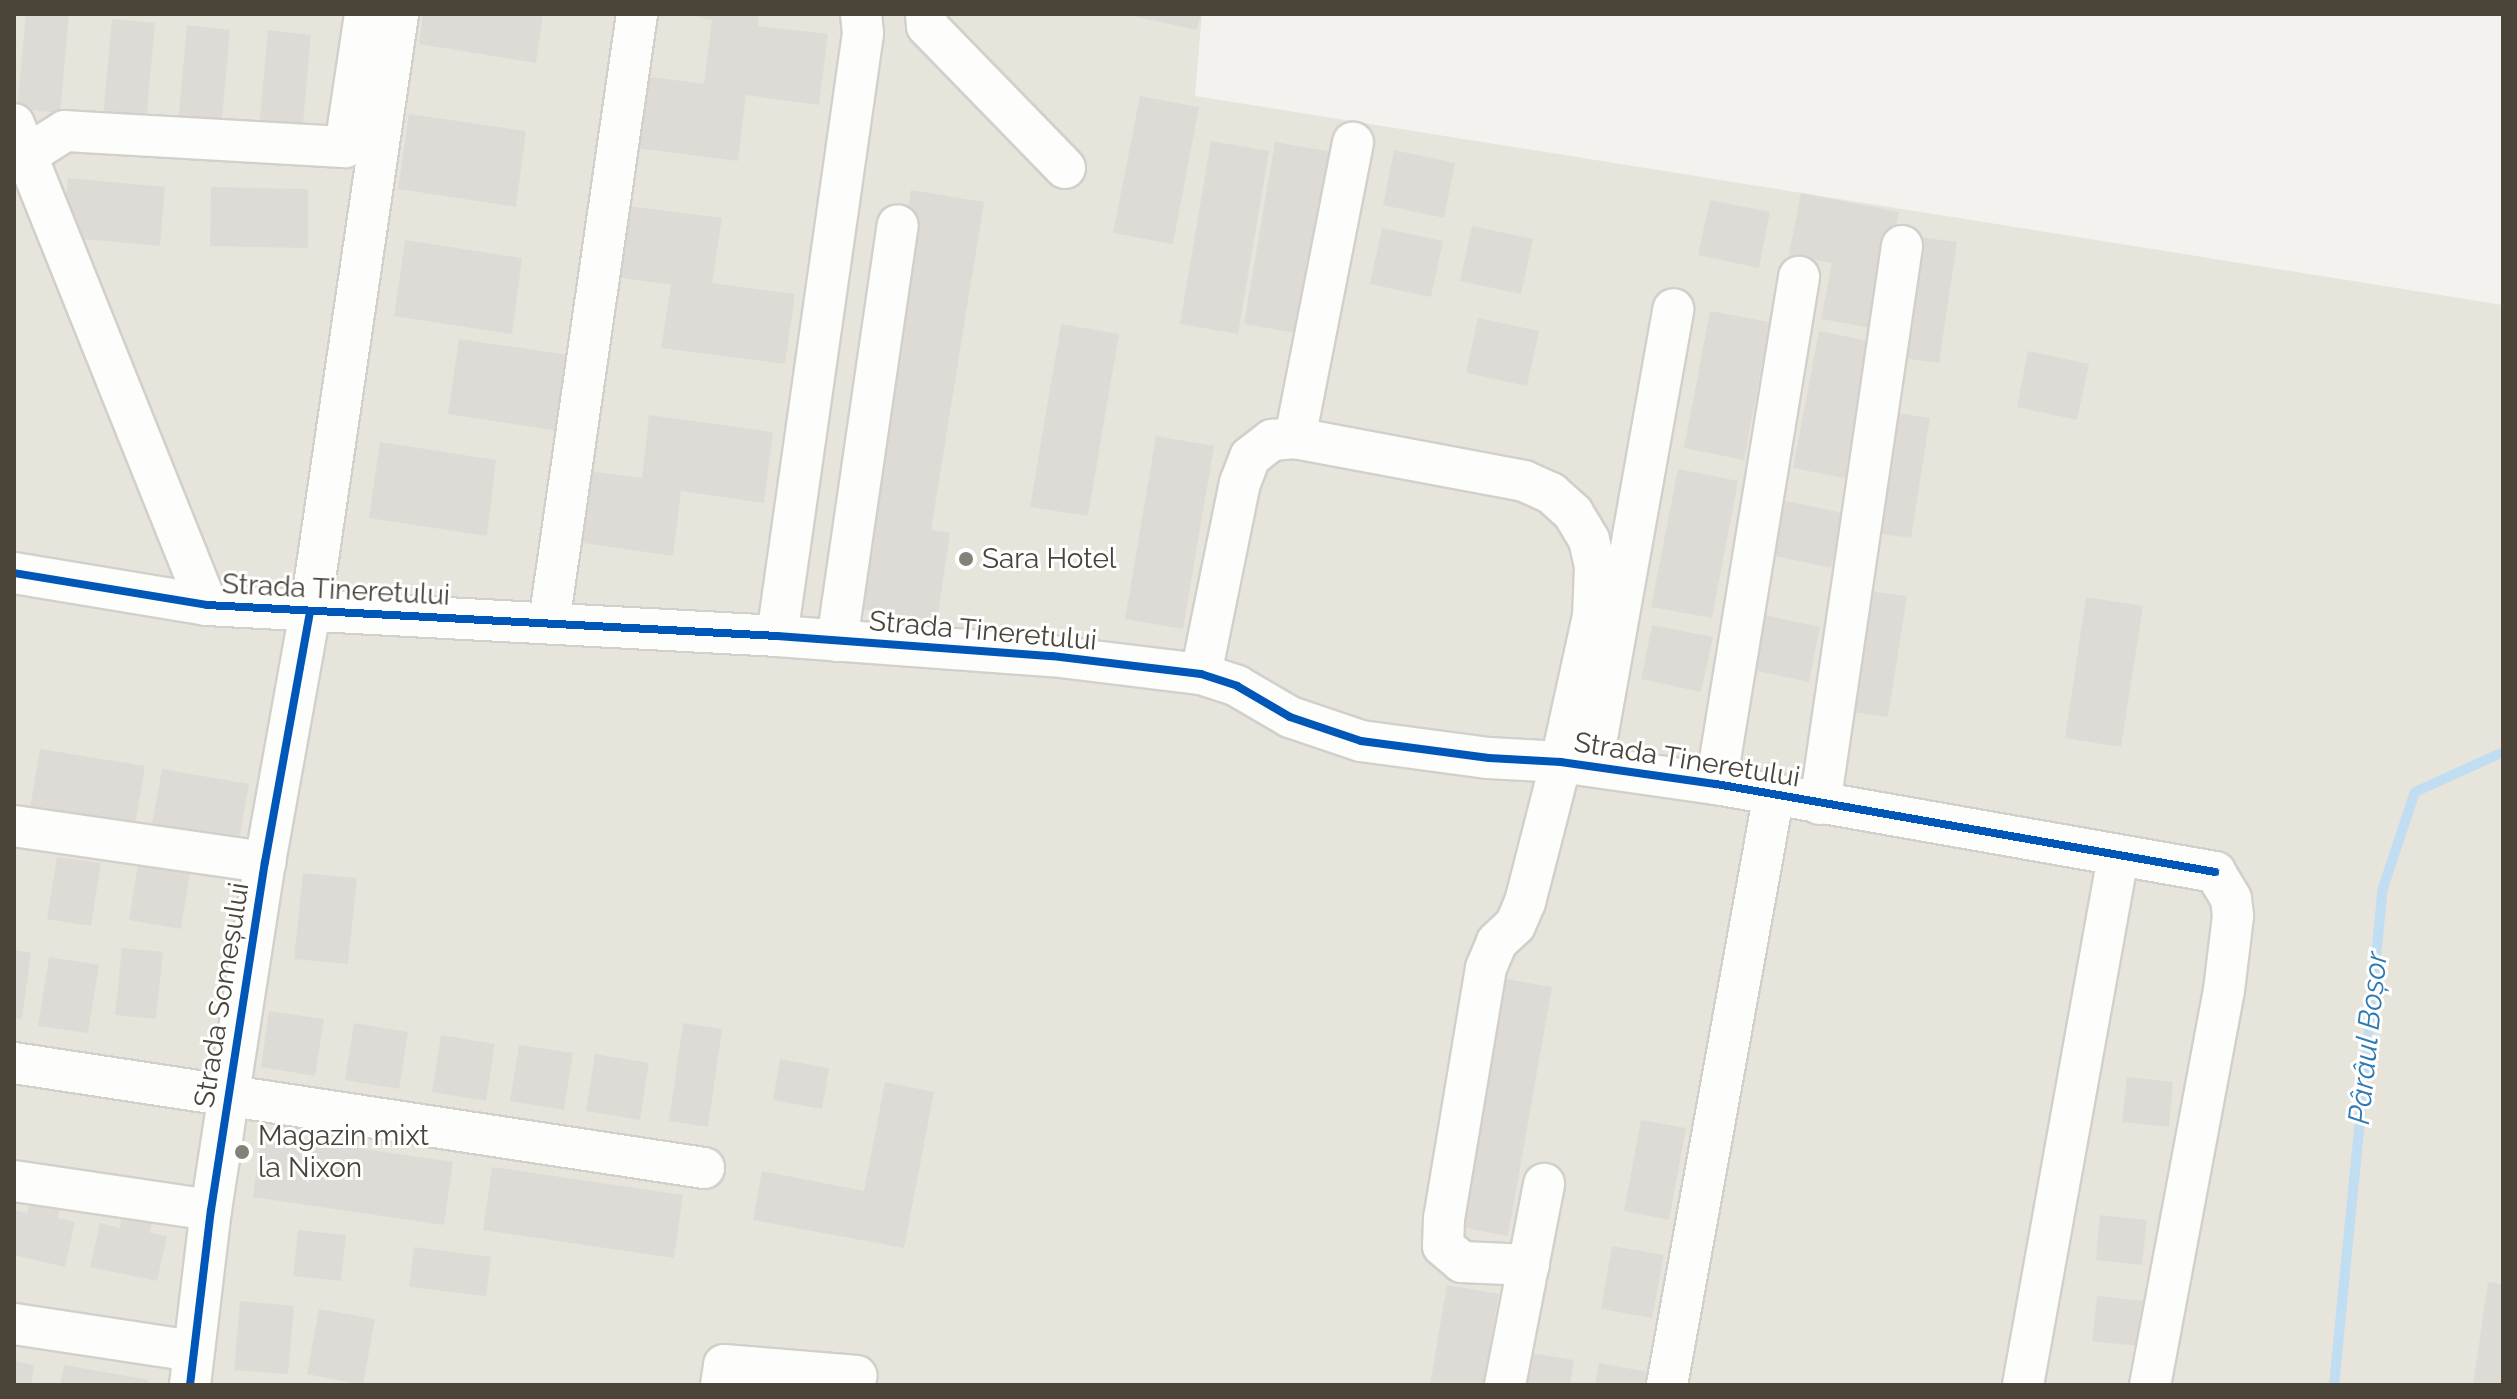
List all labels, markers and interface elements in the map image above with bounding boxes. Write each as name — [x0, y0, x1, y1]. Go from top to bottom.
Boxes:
place label: Sara Hotel — [982, 542, 1116, 576]
marker: Sara Hotel — [957, 550, 975, 568]
street label: Strada Tineretului — [221, 567, 451, 613]
street label: Strada Tineretului — [867, 604, 1099, 658]
street label: Strada Tineretului — [1571, 725, 1803, 795]
street label: Strada Someșului — [188, 880, 256, 1110]
water label: Pârâul Boșor — [2341, 950, 2395, 1126]
place label: Magazin mixt la Nixon — [258, 1119, 429, 1185]
marker: Magazin mixt la Nixon — [233, 1143, 251, 1161]

